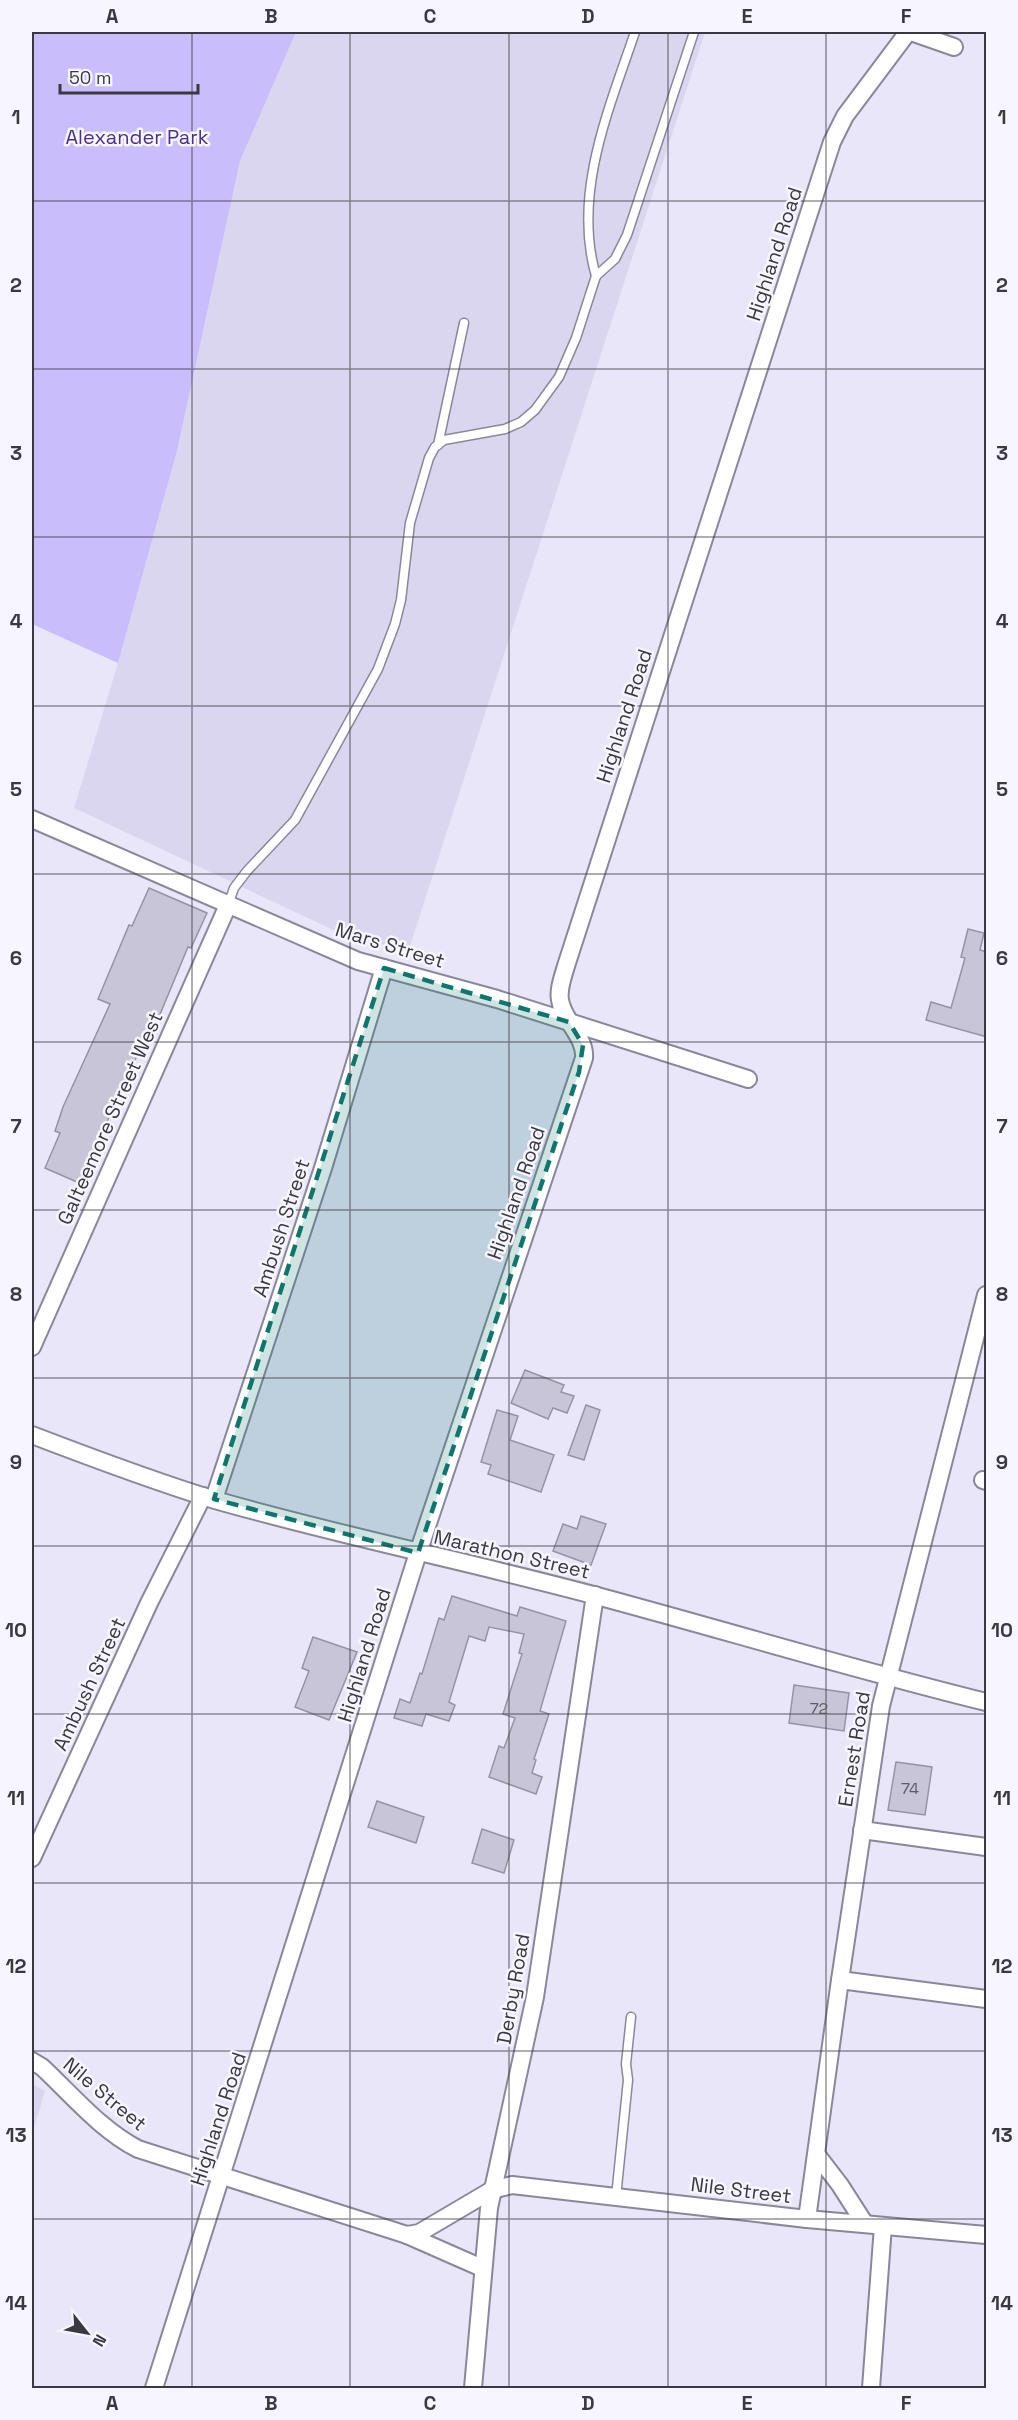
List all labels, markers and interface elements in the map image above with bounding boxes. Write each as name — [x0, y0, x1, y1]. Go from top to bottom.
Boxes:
text: A — [106, 3, 119, 29]
text: B — [264, 3, 278, 29]
text: C — [424, 3, 437, 29]
text: D — [581, 3, 595, 29]
text: E — [741, 3, 753, 29]
text: F — [901, 3, 912, 29]
scale bar — [60, 57, 198, 95]
text: 50 m — [69, 66, 111, 89]
text: 1 — [11, 104, 21, 130]
text: 1 — [997, 104, 1007, 130]
park label: Alexander Park — [65, 124, 209, 150]
street label: Highland Road — [740, 184, 808, 324]
text: 2 — [10, 272, 22, 298]
text: 2 — [996, 272, 1008, 298]
text: 3 — [10, 440, 22, 466]
text: 3 — [996, 440, 1008, 466]
text: 4 — [10, 608, 23, 634]
text: 4 — [996, 608, 1009, 634]
street label: Highland Road — [590, 646, 658, 786]
text: 5 — [10, 776, 22, 802]
text: 5 — [996, 776, 1008, 802]
street label: Mars Street — [332, 916, 448, 974]
text: 6 — [10, 945, 22, 971]
text: 6 — [996, 945, 1008, 971]
street label: Galteemore Street West — [51, 1007, 169, 1229]
text: 7 — [10, 1113, 22, 1139]
text: 7 — [996, 1113, 1008, 1139]
street label: Highland Road — [481, 1123, 551, 1263]
street label: Ambush Street — [246, 1156, 316, 1300]
text: 8 — [10, 1281, 22, 1307]
text: 8 — [996, 1281, 1008, 1307]
text: 9 — [10, 1449, 22, 1475]
text: 9 — [996, 1449, 1008, 1475]
street label: Marathon Street — [432, 1523, 592, 1585]
street label: Highland Road — [331, 1585, 397, 1725]
street label: Ambush Street — [47, 1613, 131, 1755]
text: 10 — [5, 1617, 27, 1643]
text: 10 — [991, 1617, 1013, 1643]
street label: Ernest Road — [832, 1689, 876, 1809]
house number: 72 — [810, 1698, 828, 1719]
house number: 74 — [901, 1778, 919, 1799]
text: 11 — [7, 1785, 25, 1811]
text: 11 — [993, 1785, 1011, 1811]
street label: Derby Road — [490, 1932, 536, 2046]
text: 12 — [6, 1953, 27, 1979]
text: 12 — [992, 1953, 1013, 1979]
street label: Highland Road — [184, 2049, 252, 2189]
street label: Nile Street — [58, 2052, 152, 2136]
text: 13 — [5, 2122, 27, 2148]
text: 13 — [991, 2122, 1013, 2148]
street label: Nile Street — [689, 2171, 793, 2209]
text: 14 — [5, 2290, 27, 2316]
text: 14 — [991, 2290, 1013, 2316]
north arrow — [57, 2303, 117, 2363]
text: N — [88, 2330, 111, 2350]
text: A — [106, 2390, 119, 2416]
text: B — [264, 2390, 278, 2416]
text: C — [424, 2390, 437, 2416]
text: D — [581, 2390, 595, 2416]
text: E — [741, 2390, 753, 2416]
text: F — [901, 2390, 912, 2416]

